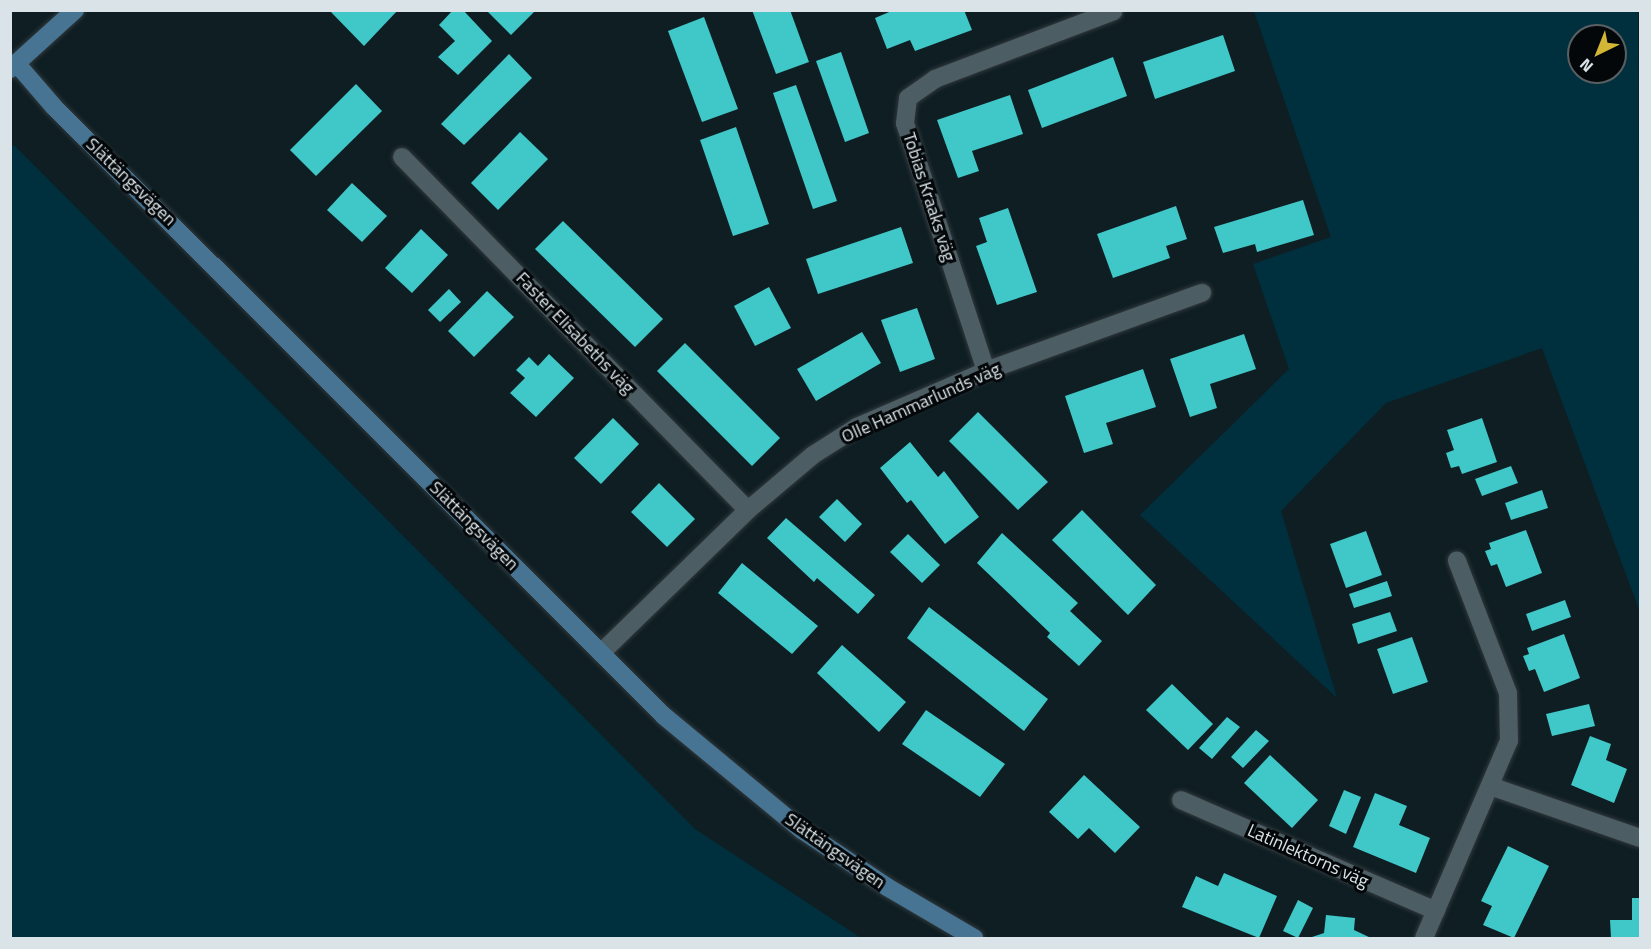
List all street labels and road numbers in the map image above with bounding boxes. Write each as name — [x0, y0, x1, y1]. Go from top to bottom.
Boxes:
street label: Tobias Kraaks väg — [898, 130, 960, 264]
street label: Slättängsvägen — [81, 133, 181, 231]
street label: Faster Elisabeths väg — [511, 268, 639, 398]
street label: Olle Hammarlunds väg — [838, 358, 1004, 448]
street label: Slättängsvägen — [425, 477, 523, 575]
street label: Slättängsvägen — [781, 809, 889, 893]
street label: Latinlektorns väg — [1244, 820, 1372, 892]

